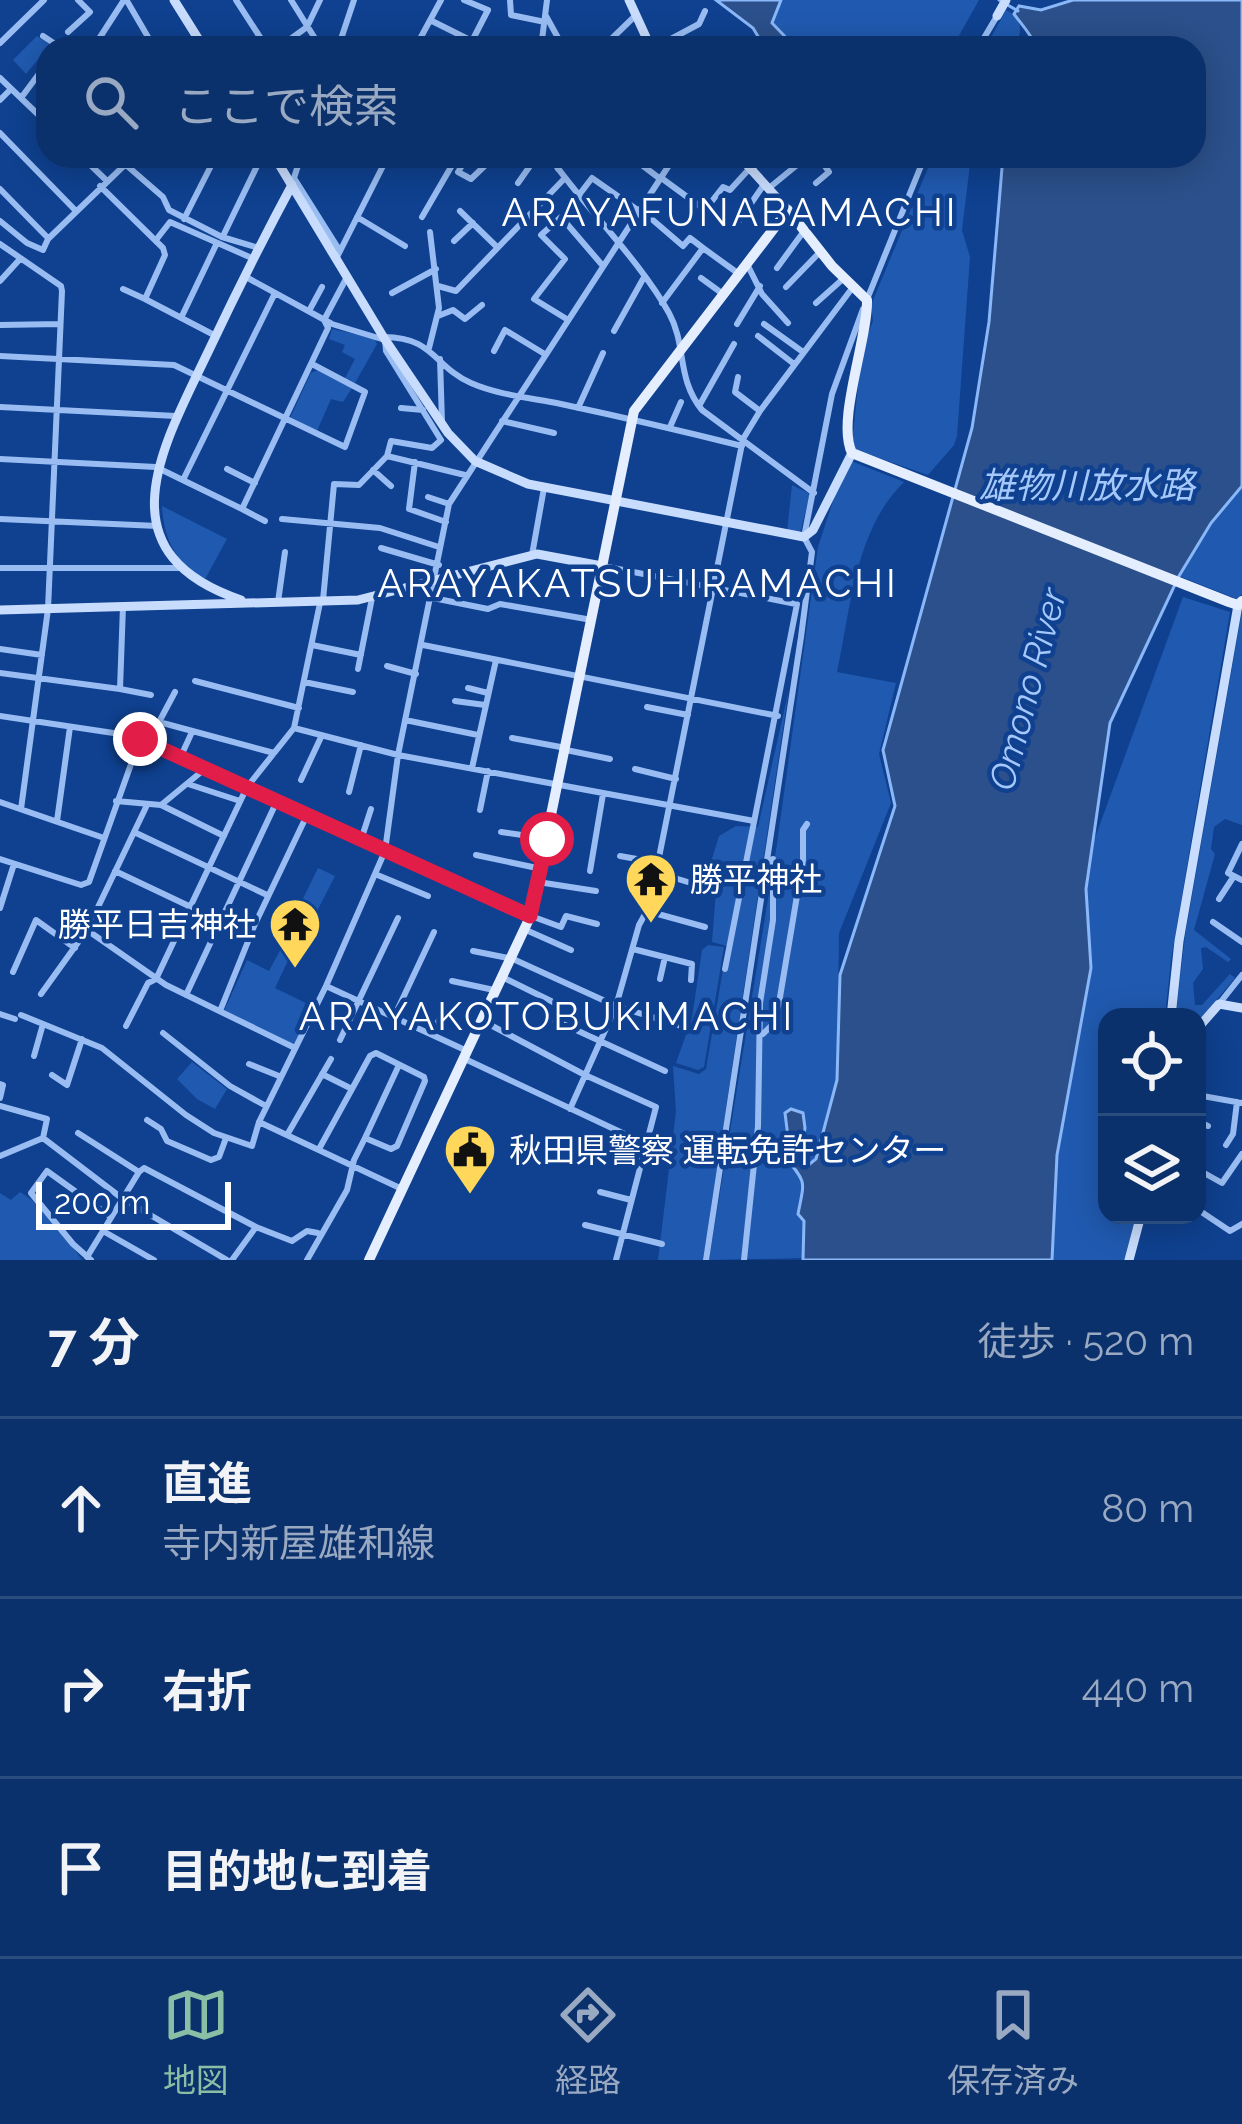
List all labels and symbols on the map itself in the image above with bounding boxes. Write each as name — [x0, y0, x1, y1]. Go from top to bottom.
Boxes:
district label: ARAYAFUNABAMACHI — [501, 189, 959, 235]
water label: 雄物川放水路 — [979, 464, 1198, 506]
district label: ARAYAKATSUHIRAMACHI — [377, 560, 899, 606]
water label: Omono River — [980, 582, 1074, 794]
route end — [113, 712, 167, 766]
route start — [520, 812, 574, 866]
temple icon: 勝平神社 — [623, 851, 679, 925]
place label: 勝平神社 — [690, 860, 822, 899]
temple icon: 勝平日吉神社 — [267, 896, 323, 970]
place label: 勝平日吉神社 — [58, 905, 256, 944]
district label: ARAYAKOTOBUKIMACHI — [299, 993, 795, 1039]
public building icon: 秋田県警察 運転免許センター — [442, 1122, 498, 1196]
place label: 秋田県警察 運転免許センター — [509, 1131, 946, 1170]
scale bar — [36, 1176, 231, 1229]

